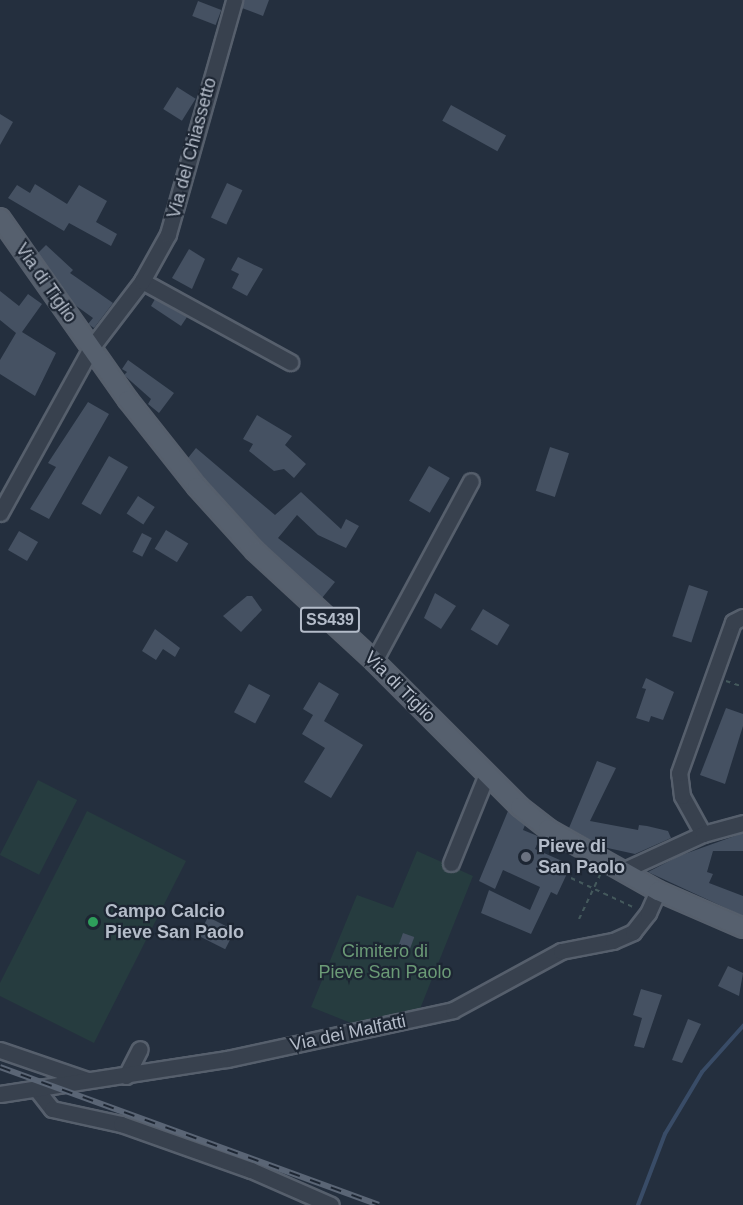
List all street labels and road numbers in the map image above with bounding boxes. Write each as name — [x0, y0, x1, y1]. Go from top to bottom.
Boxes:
street label: Via del Chiassetto — [163, 75, 221, 221]
street label: Via di Tiglio — [11, 239, 81, 327]
road number: SS439 — [298, 607, 362, 633]
street label: Via di Tiglio — [360, 647, 440, 727]
street label: Via dei Malfatti — [288, 1010, 408, 1056]

